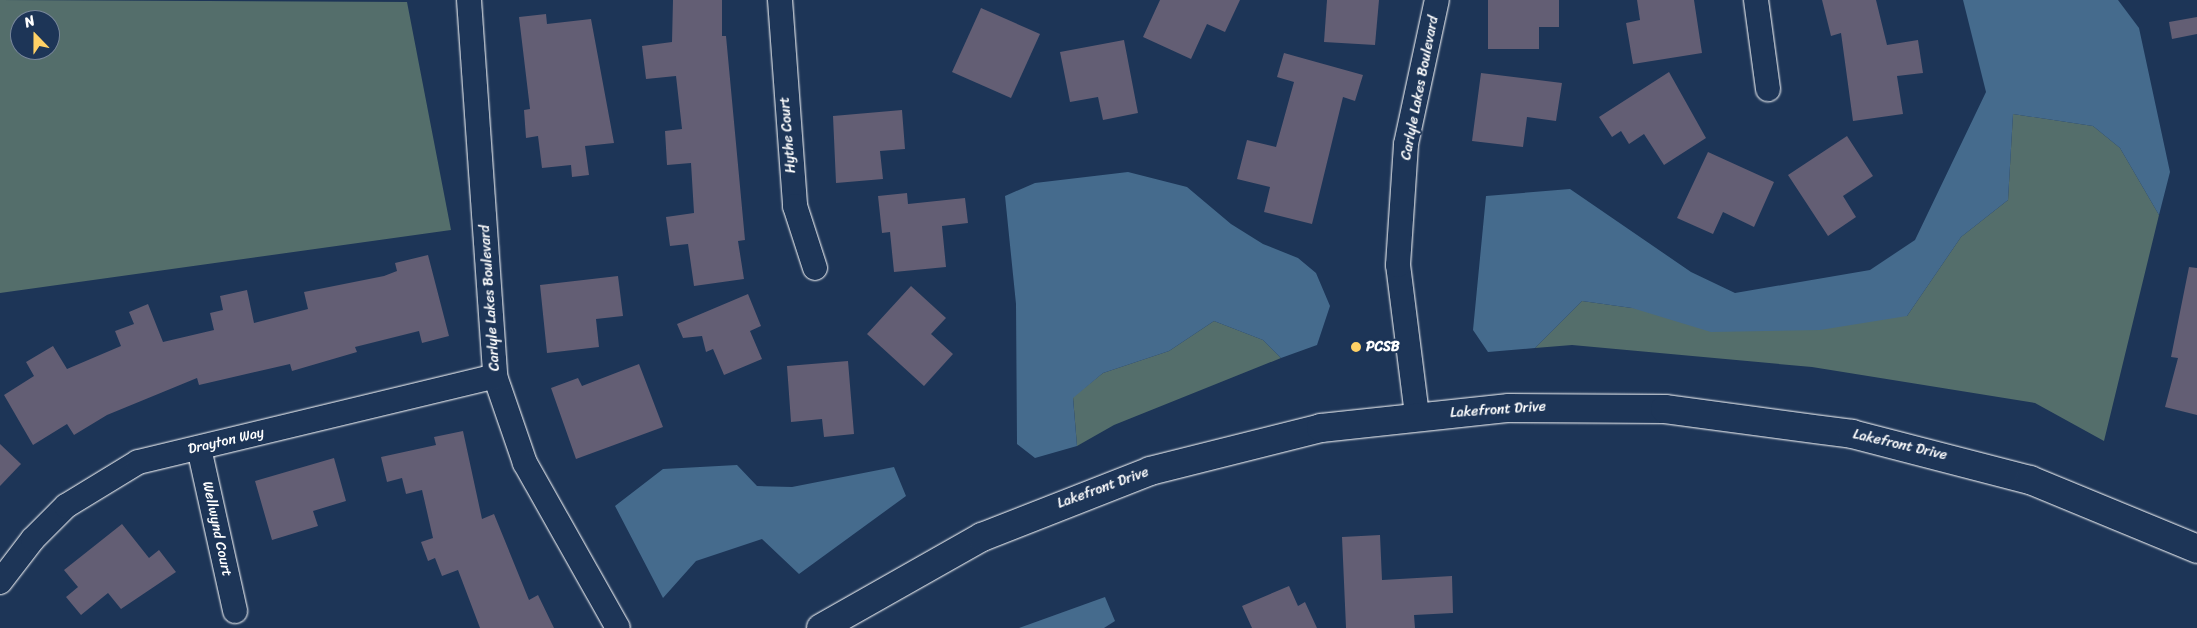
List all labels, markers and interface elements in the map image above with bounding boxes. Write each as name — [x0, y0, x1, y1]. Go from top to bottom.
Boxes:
text: N — [20, 8, 39, 35]
north arrow — [10, 10, 60, 60]
street label: Carlyle Lakes Boulevard — [1398, 14, 1442, 162]
street label: Hythe Court — [776, 96, 800, 174]
street label: Carlyle Lakes Boulevard — [477, 224, 503, 372]
place label: PCSB — [1366, 339, 1400, 355]
marker: PCSB — [1350, 341, 1362, 353]
street label: Lakefront Drive — [1450, 398, 1546, 422]
street label: Drayton Way — [186, 424, 266, 458]
street label: Lakefront Drive — [1851, 426, 1949, 464]
street label: Lakefront Drive — [1055, 464, 1151, 512]
street label: Wellwynd Court — [199, 480, 235, 578]

